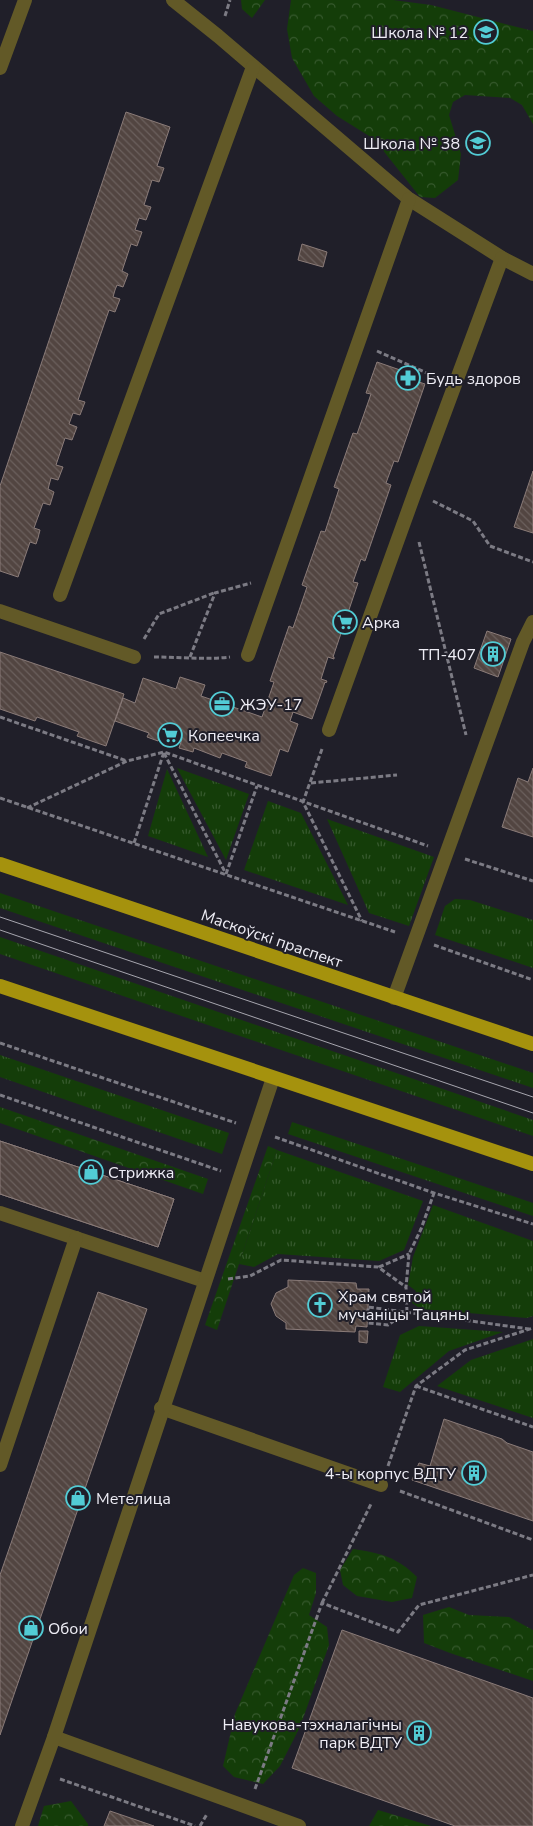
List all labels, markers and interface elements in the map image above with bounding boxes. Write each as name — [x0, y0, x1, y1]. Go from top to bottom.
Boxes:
school or university icon: Школа № 12 — [473, 19, 499, 45]
place label: Школа № 12 — [371, 22, 468, 44]
school or university icon: Школа № 38 — [465, 130, 491, 156]
place label: Школа № 38 — [363, 133, 460, 155]
pharmacy icon: Будь здоров — [395, 365, 421, 391]
place label: Будь здоров — [426, 368, 521, 390]
supermarket icon: Арка — [332, 609, 358, 635]
place label: Арка — [362, 612, 400, 634]
building icon: ТП-407 — [480, 641, 506, 667]
place label: ТП-407 — [419, 644, 476, 666]
office icon: ЖЭУ-17 — [209, 691, 235, 717]
place label: ЖЭУ-17 — [240, 694, 302, 716]
supermarket icon: Копеечка — [157, 722, 183, 748]
place label: Копеечка — [188, 725, 260, 747]
street label: Маскоўскі праспект — [198, 904, 346, 974]
shop icon: Стрижка — [78, 1159, 104, 1185]
place label: Стрижка — [108, 1162, 174, 1184]
place label: Храм святой мучаніцы Тацяны — [338, 1286, 469, 1326]
church icon: Храм святой мучаніцы Тацяны — [307, 1292, 333, 1318]
building icon: 4-ы корпус ВДТУ — [461, 1460, 487, 1486]
place label: 4-ы корпус ВДТУ — [325, 1463, 457, 1485]
shop icon: Метелица — [65, 1485, 91, 1511]
place label: Метелица — [96, 1488, 171, 1510]
shop icon: Обои — [18, 1615, 44, 1641]
place label: Обои — [48, 1618, 88, 1640]
place label: Навукова-тэхналагічны парк ВДТУ — [223, 1714, 403, 1754]
building icon: Навукова-тэхналагічны парк ВДТУ — [406, 1720, 432, 1746]

